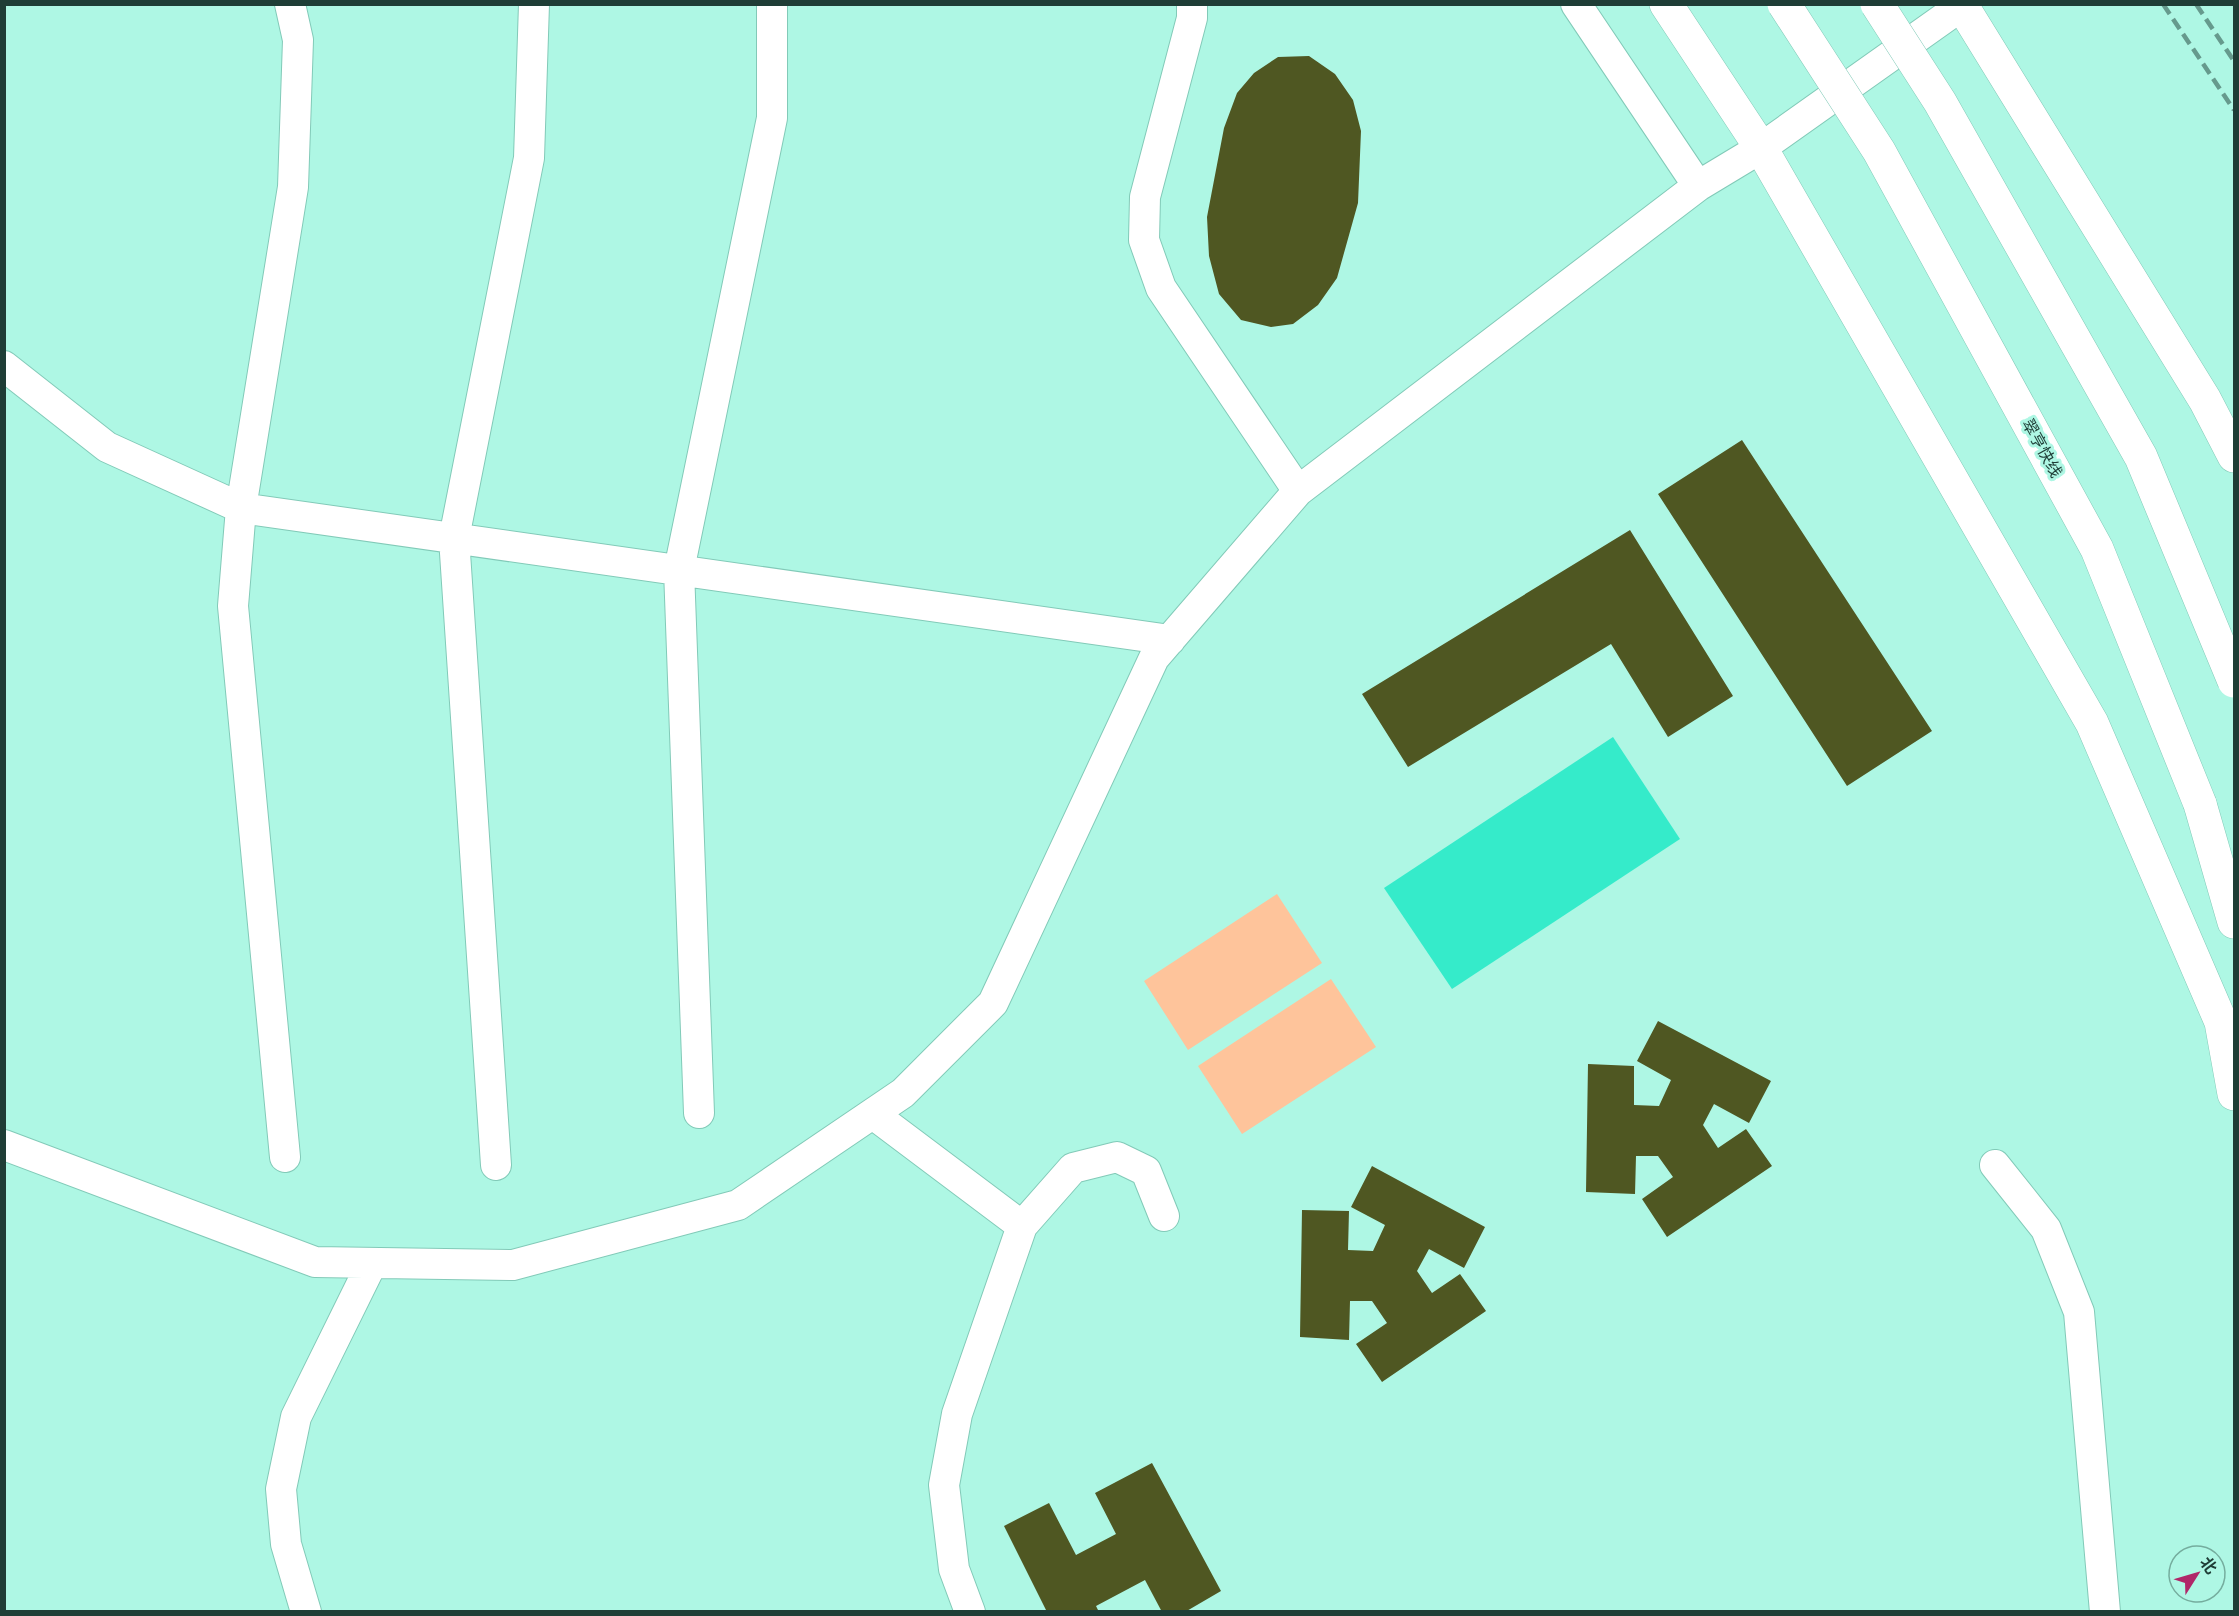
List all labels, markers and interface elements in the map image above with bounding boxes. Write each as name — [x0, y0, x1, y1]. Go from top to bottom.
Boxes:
street label: 翠亨快线 — [2018, 415, 2066, 481]
north arrow — [2167, 1544, 2227, 1604]
text: 北 — [2196, 1553, 2221, 1577]

